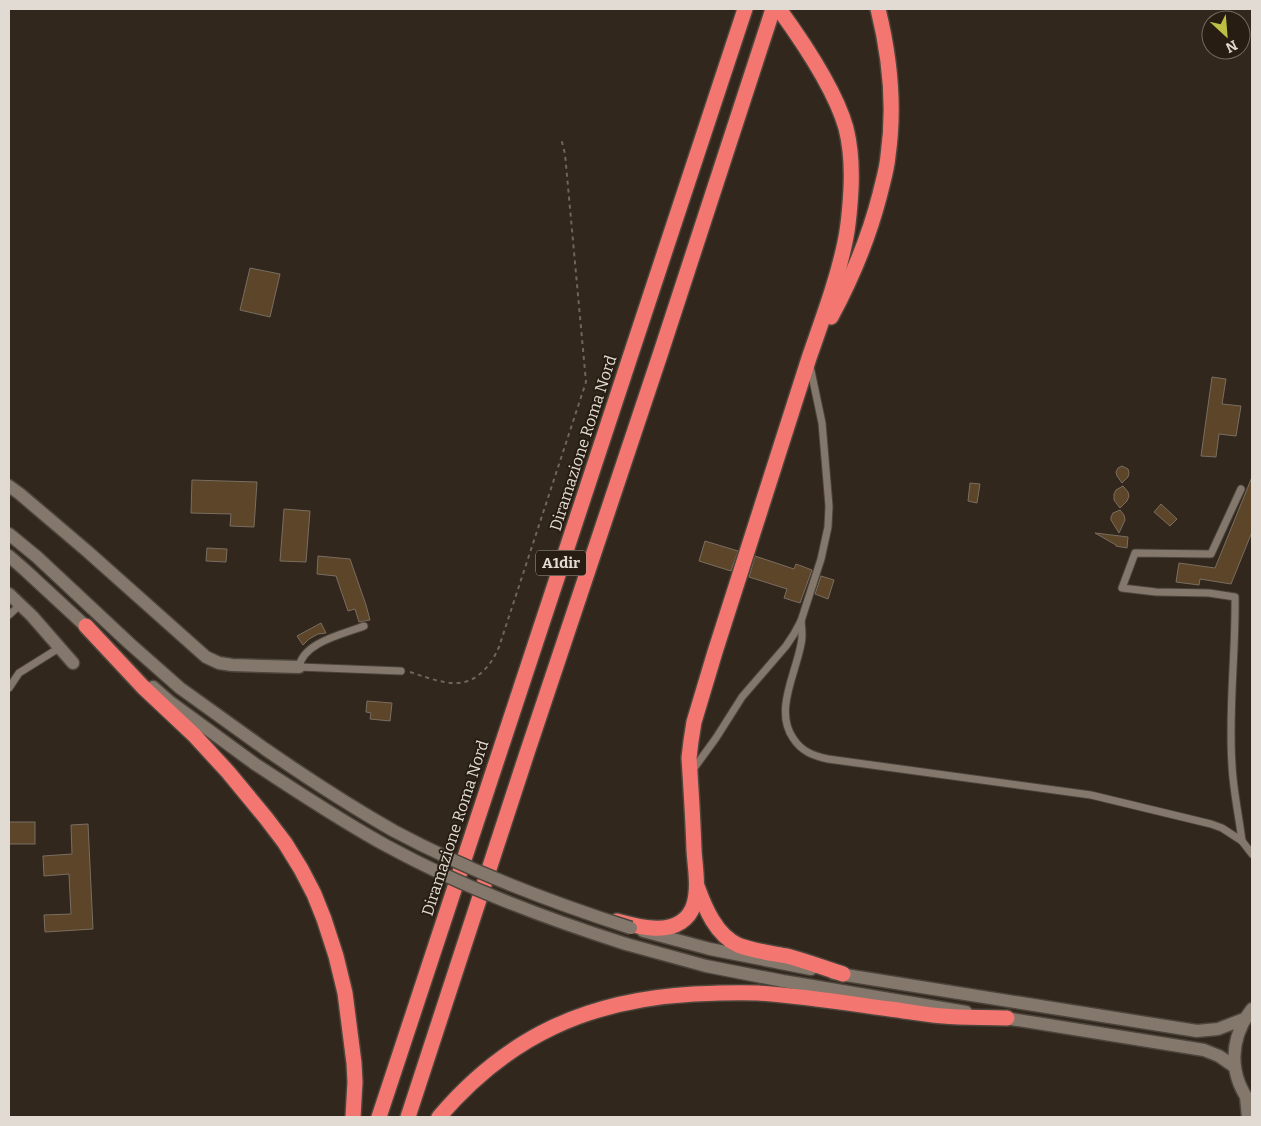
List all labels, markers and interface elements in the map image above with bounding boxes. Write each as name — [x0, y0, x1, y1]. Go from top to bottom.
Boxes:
north arrow — [1201, 10, 1251, 60]
text: N — [1223, 36, 1240, 56]
street label: Diramazione Roma Nord — [546, 352, 621, 533]
road number: A1dir — [536, 550, 586, 576]
street label: Diramazione Roma Nord — [418, 737, 493, 918]

